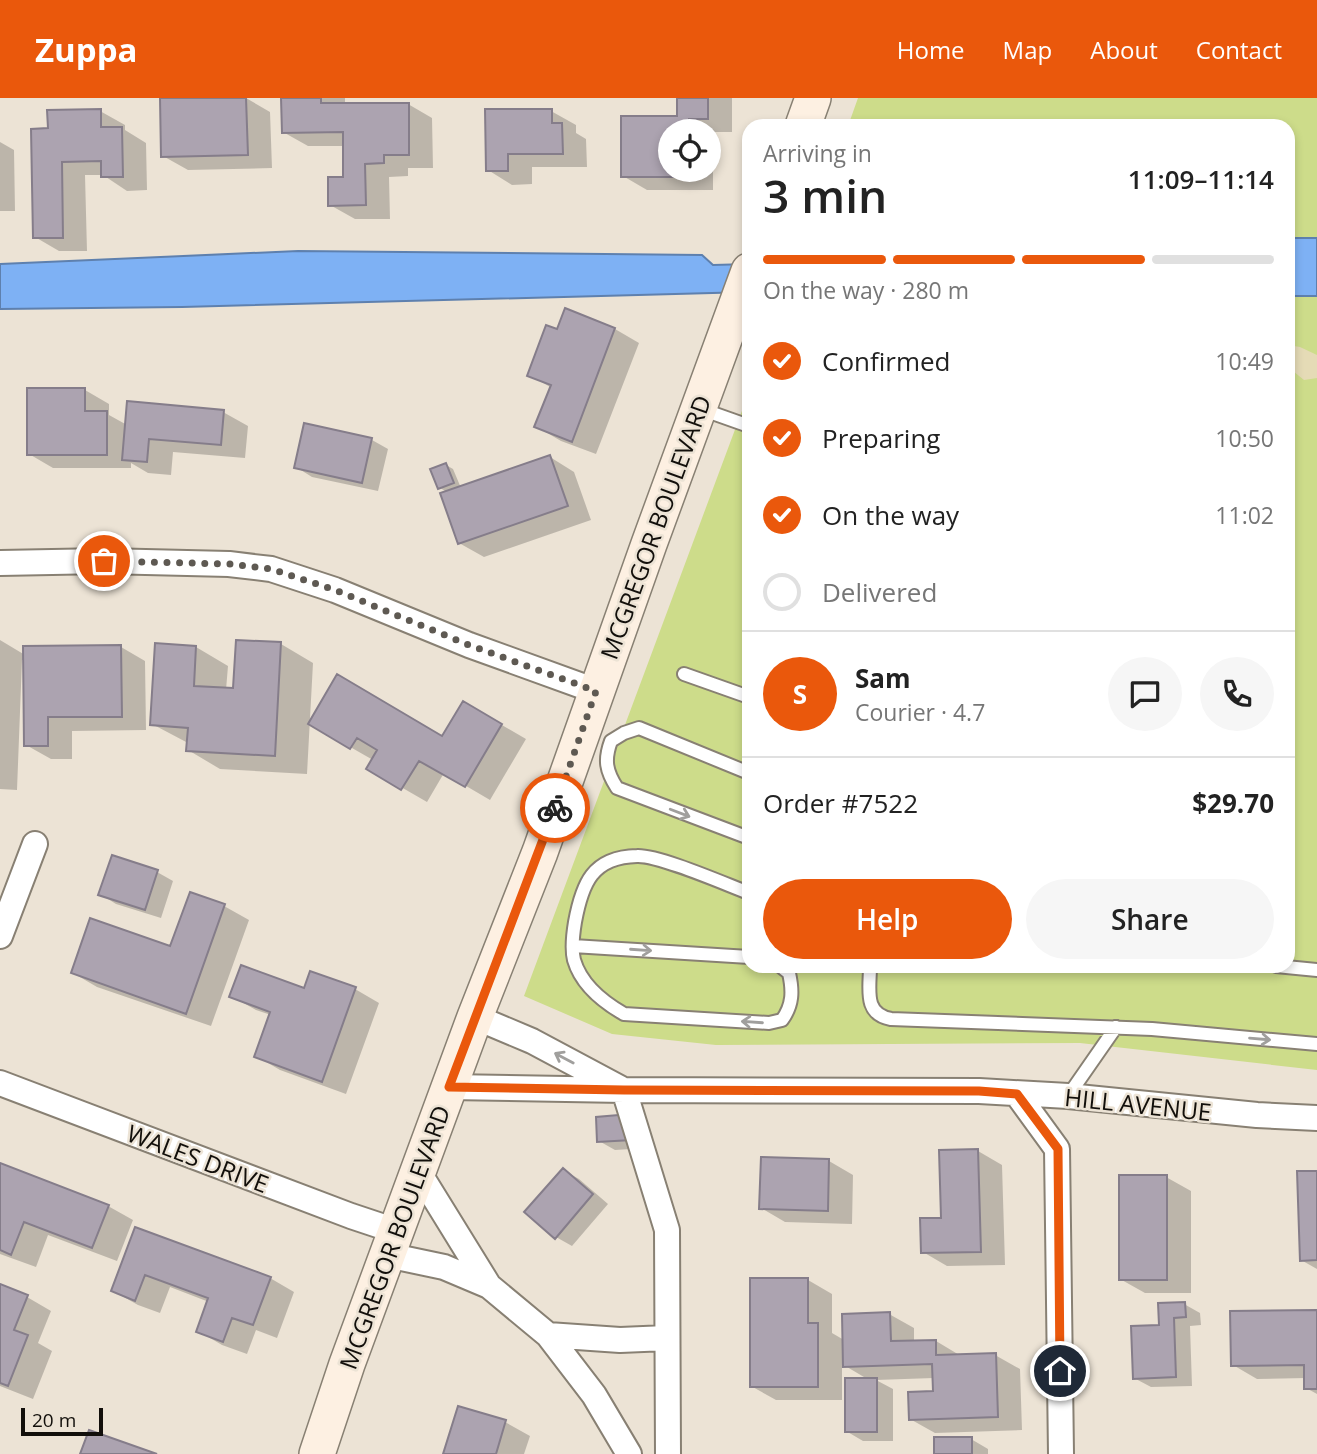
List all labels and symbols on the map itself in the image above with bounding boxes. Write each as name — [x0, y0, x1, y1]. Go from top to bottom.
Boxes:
street label: MCGREGOR BOULEVARD — [592, 390, 718, 664]
pin — [74, 531, 134, 591]
courier — [520, 773, 590, 843]
one-way arrow — [669, 807, 691, 820]
one-way arrow — [629, 944, 652, 957]
one-way arrow — [741, 1015, 763, 1028]
one-way arrow — [1248, 1033, 1271, 1046]
one-way arrow — [554, 1051, 574, 1065]
street label: HILL AVENUE — [1063, 1080, 1213, 1128]
street label: MCGREGOR BOULEVARD — [331, 1100, 457, 1374]
street label: WALES DRIVE — [122, 1116, 274, 1200]
pin — [1030, 1341, 1090, 1401]
scale bar — [21, 1405, 103, 1437]

